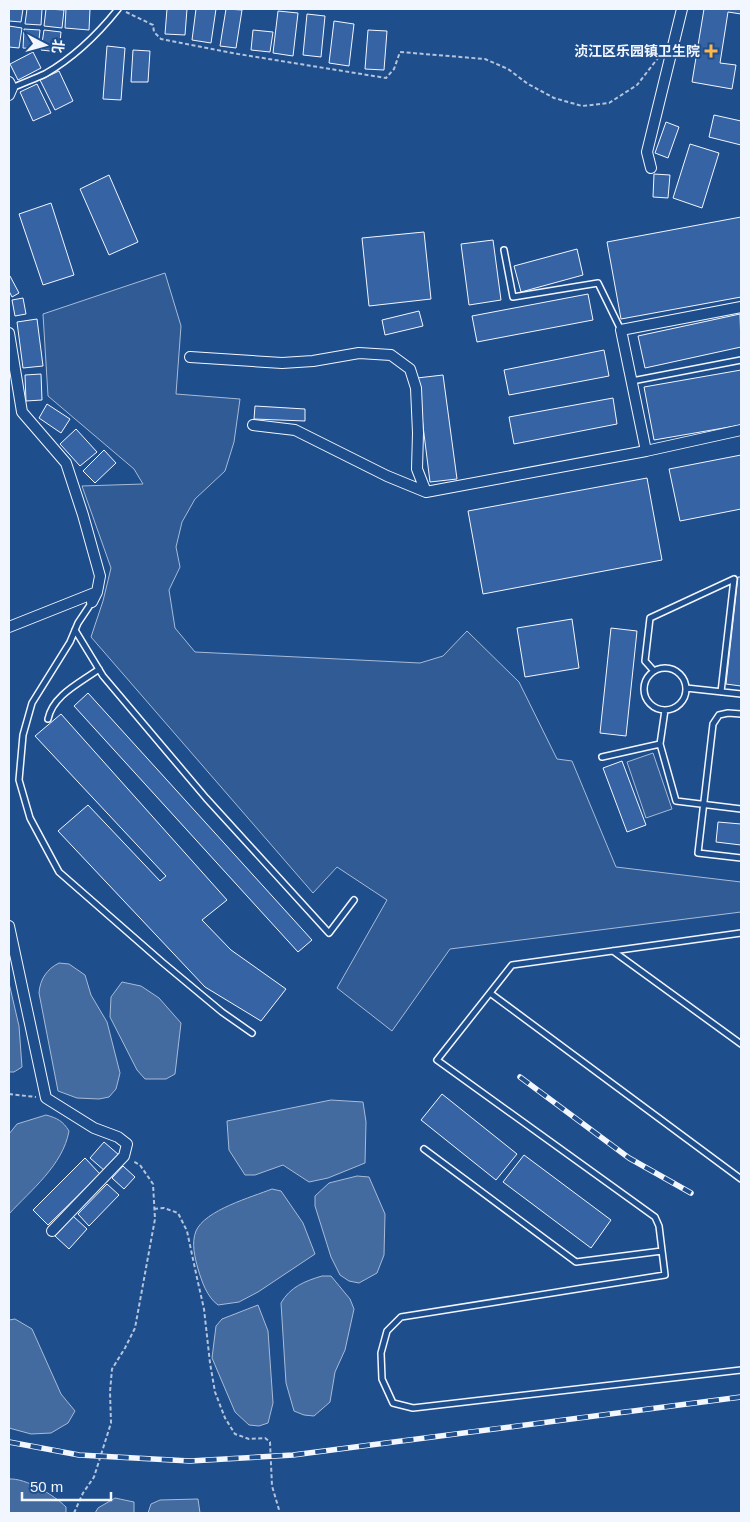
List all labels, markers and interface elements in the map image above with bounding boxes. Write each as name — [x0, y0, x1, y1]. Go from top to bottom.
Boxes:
north arrow — [20, 20, 70, 70]
text: 北 — [49, 39, 67, 54]
place label: 浈江区乐园镇卫生院 — [574, 43, 700, 59]
marker: 浈江区乐园镇卫生院 — [704, 44, 718, 58]
scale bar — [22, 1470, 111, 1502]
text: 50 m — [30, 1478, 63, 1495]

